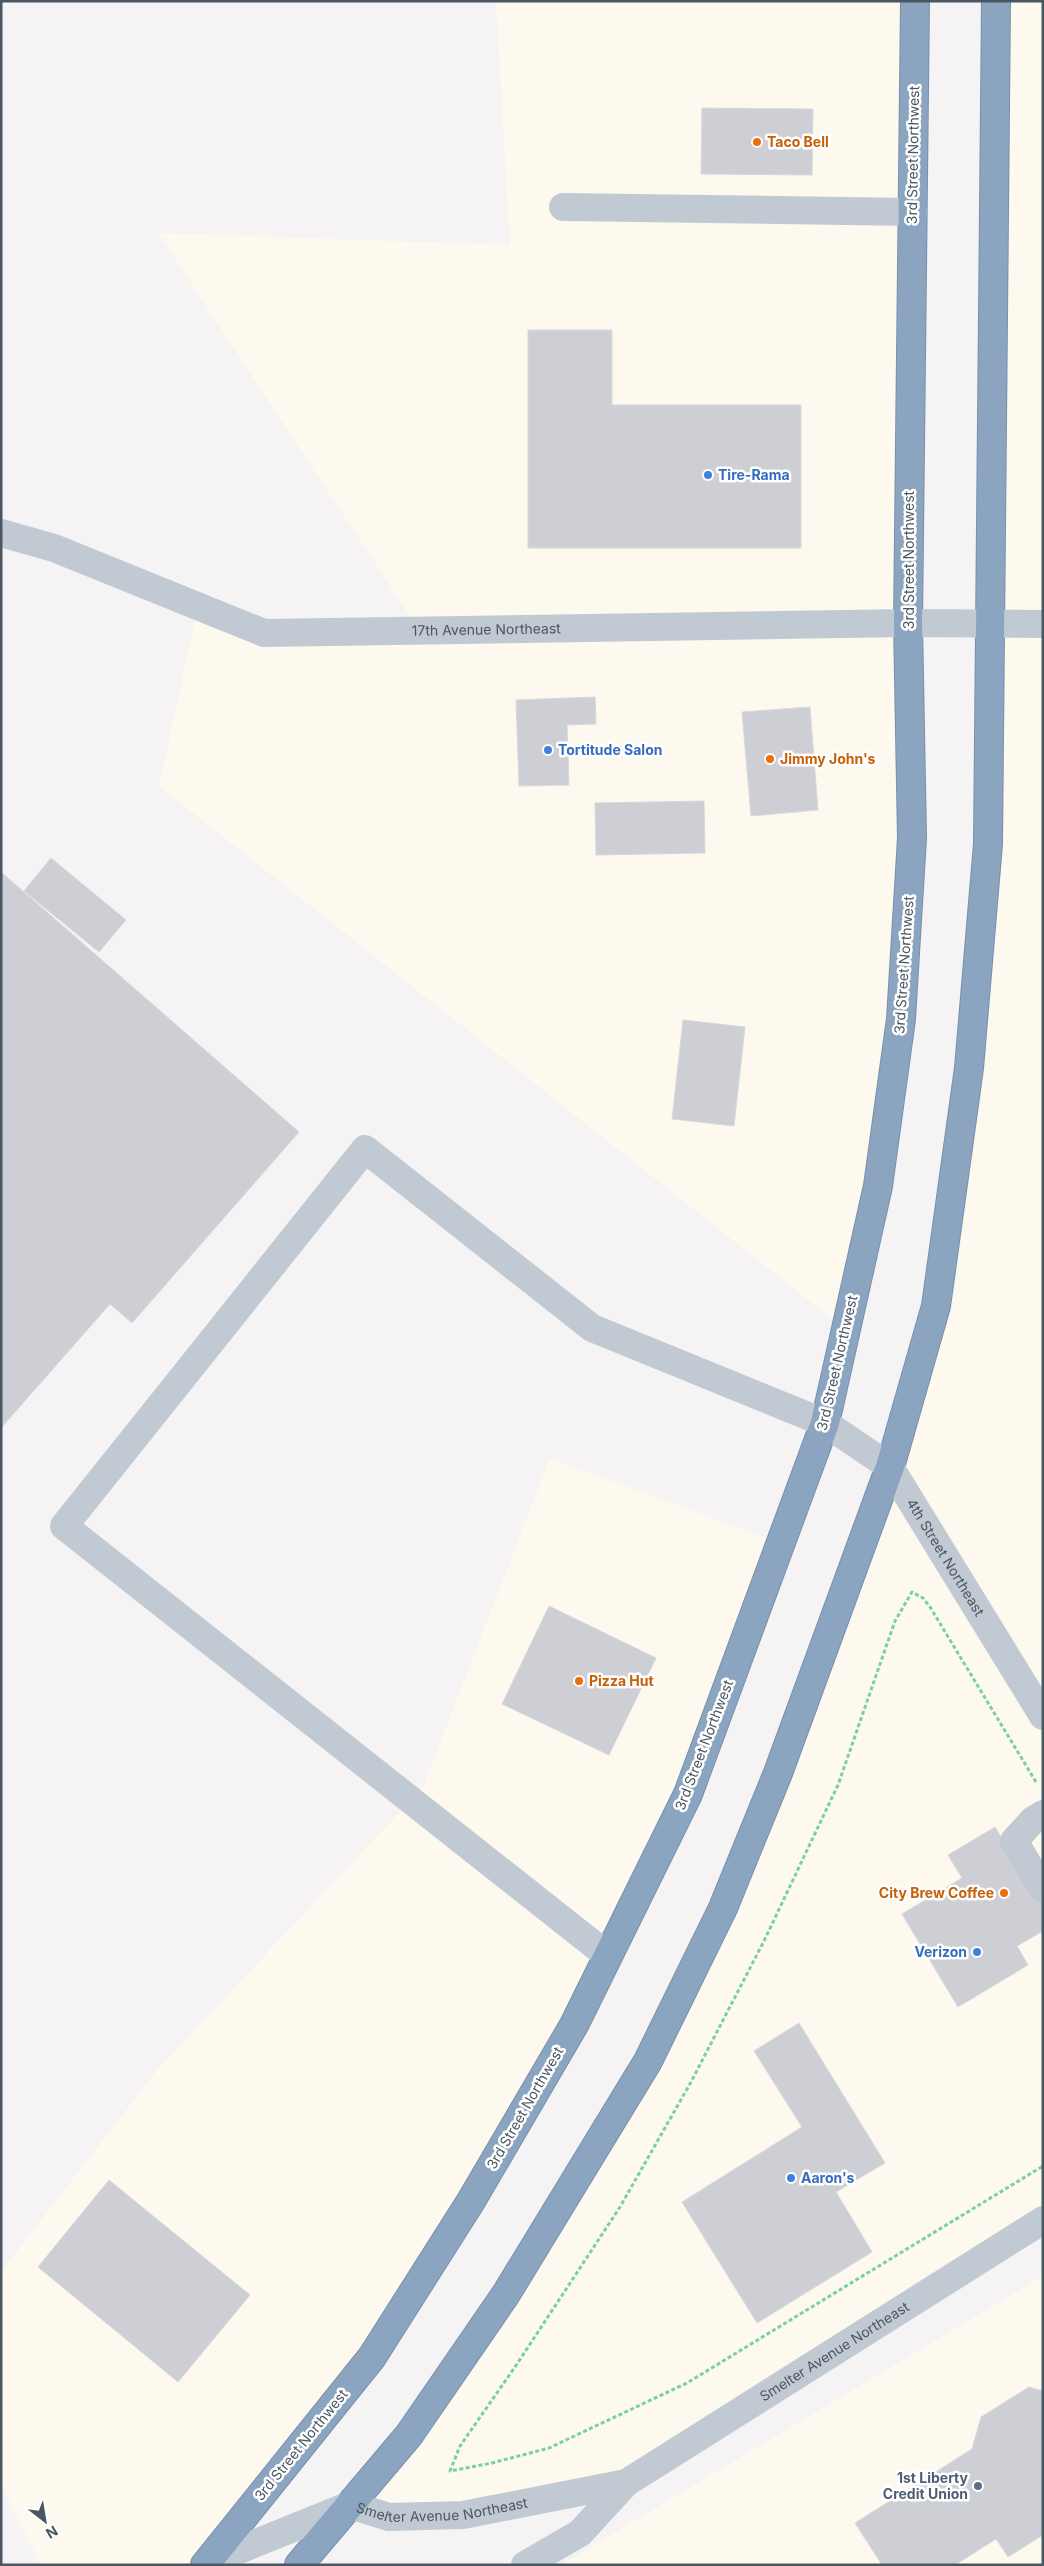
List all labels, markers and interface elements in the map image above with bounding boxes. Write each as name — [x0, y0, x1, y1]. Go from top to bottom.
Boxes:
street label: 3rd Street Northwest — [903, 85, 922, 224]
place label: Taco Bell — [767, 133, 829, 150]
marker: Taco Bell — [751, 136, 763, 148]
place label: Tire-Rama — [718, 466, 790, 483]
marker: Tire-Rama — [702, 469, 714, 481]
street label: 3rd Street Northwest — [900, 490, 917, 629]
street label: 17th Avenue Northeast — [412, 619, 561, 639]
place label: Tortitude Salon — [558, 741, 662, 758]
marker: Tortitude Salon — [542, 744, 554, 756]
place label: Jimmy John's — [780, 750, 876, 767]
marker: Jimmy John's — [764, 753, 776, 765]
street label: 3rd Street Northwest — [890, 895, 917, 1035]
street label: 3rd Street Northwest — [813, 1293, 860, 1432]
street label: 4th Street Northeast — [903, 1495, 989, 1619]
place label: Pizza Hut — [589, 1672, 654, 1689]
marker: Pizza Hut — [573, 1675, 585, 1687]
street label: 3rd Street Northwest — [671, 1677, 736, 1812]
place label: City Brew Coffee — [879, 1884, 994, 1901]
marker: City Brew Coffee — [998, 1887, 1010, 1899]
place label: Verizon — [914, 1943, 967, 1960]
marker: Verizon — [971, 1946, 983, 1958]
street label: 3rd Street Northwest — [483, 2043, 567, 2172]
place label: Aaron's — [801, 2169, 855, 2186]
marker: Aaron's — [785, 2172, 797, 2184]
street label: Smelter Avenue Northeast — [756, 2297, 912, 2405]
street label: 3rd Street Northwest — [250, 2385, 351, 2504]
place label: 1st Liberty Credit Union — [883, 2469, 969, 2502]
marker: 1st Liberty Credit Union — [972, 2480, 984, 2492]
street label: Smelter Avenue Northeast — [354, 2493, 529, 2525]
north arrow — [20, 2496, 70, 2546]
text: N — [43, 2523, 61, 2543]

